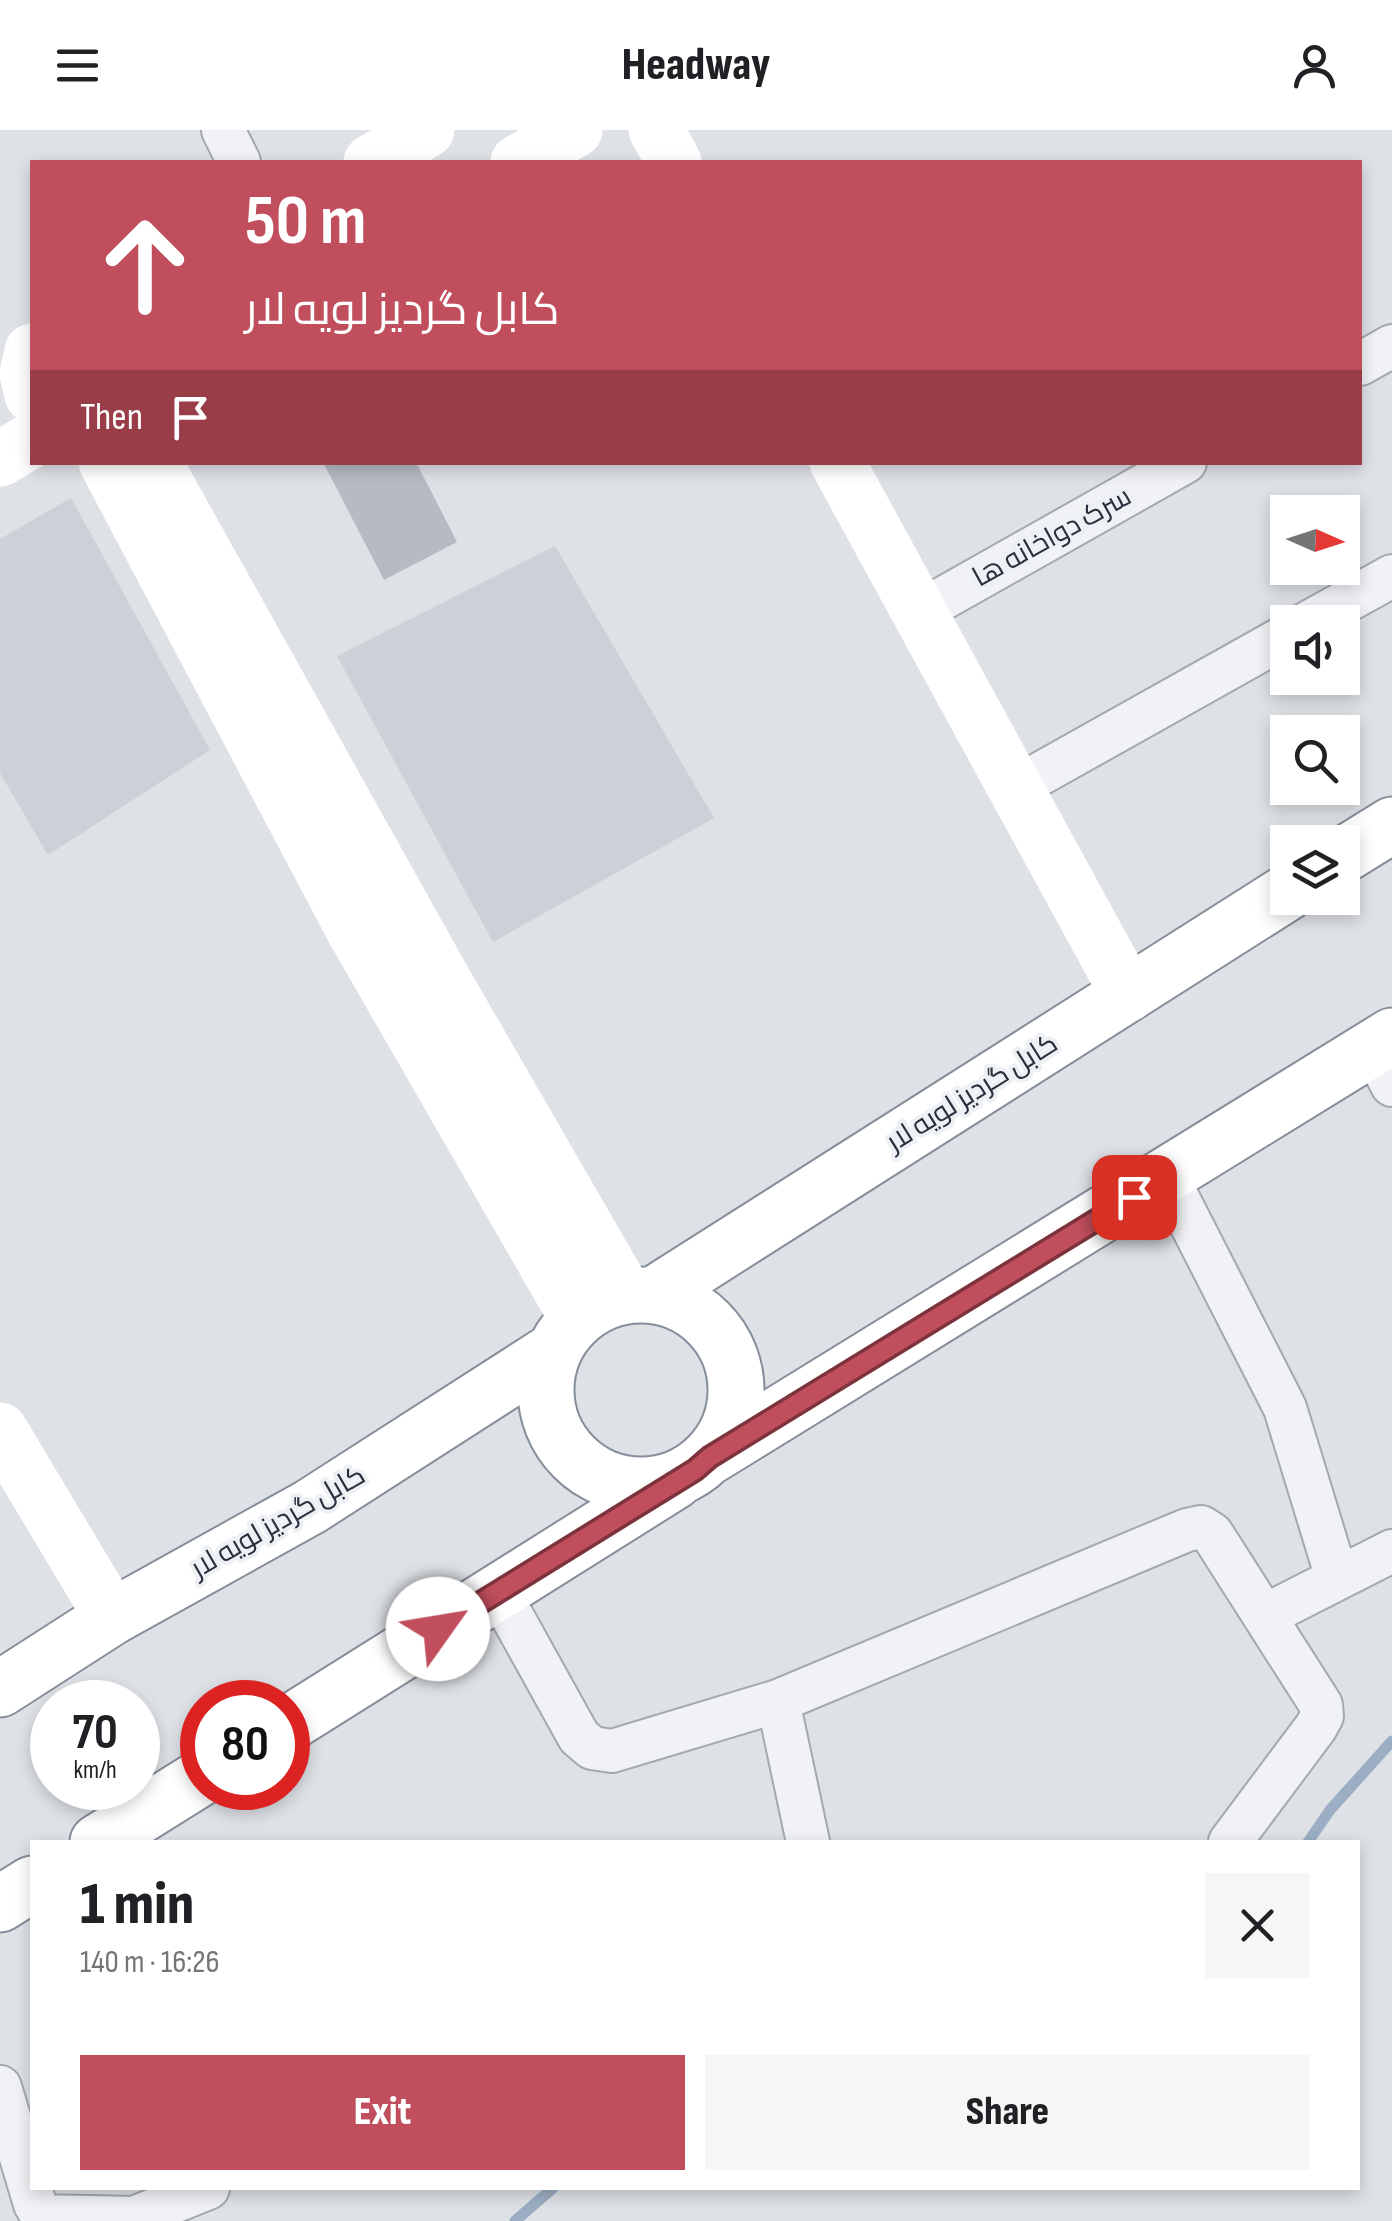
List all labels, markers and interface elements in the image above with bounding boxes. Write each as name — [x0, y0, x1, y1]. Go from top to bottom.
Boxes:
icon: menu — [50, 38, 105, 93]
text: Headway — [622, 38, 770, 93]
icon: person — [1287, 38, 1342, 93]
text: 50 m — [245, 180, 366, 264]
icon: ahead — [80, 200, 210, 330]
text: کابل گردیز لویه لار — [245, 283, 560, 338]
icon: arrive — [163, 390, 218, 445]
text: Then — [80, 395, 143, 440]
street label: سرک دواخانه ها — [967, 480, 1137, 594]
north arrow — [1270, 495, 1360, 585]
map controls — [1270, 495, 1360, 915]
button: sound — [1270, 605, 1360, 695]
button: search — [1270, 715, 1360, 805]
button: layers — [1270, 825, 1360, 915]
street label: کابل گردیز لویه لار — [879, 1027, 1064, 1160]
pin — [1092, 1155, 1177, 1240]
icon: arrive — [1107, 1170, 1162, 1225]
street label: کابل گردیز لویه لار — [183, 1459, 371, 1586]
position arrow — [386, 1577, 490, 1681]
speed limit sign: 80 — [180, 1680, 310, 1810]
text: 70 — [72, 1703, 118, 1763]
text: km/h — [73, 1755, 117, 1786]
text: 1 min — [80, 1869, 194, 1941]
button: close — [1205, 1873, 1310, 1978]
text: 140 m · 16:26 — [80, 1943, 220, 1982]
button: Exit — [80, 2055, 685, 2170]
button: Share — [705, 2055, 1310, 2170]

